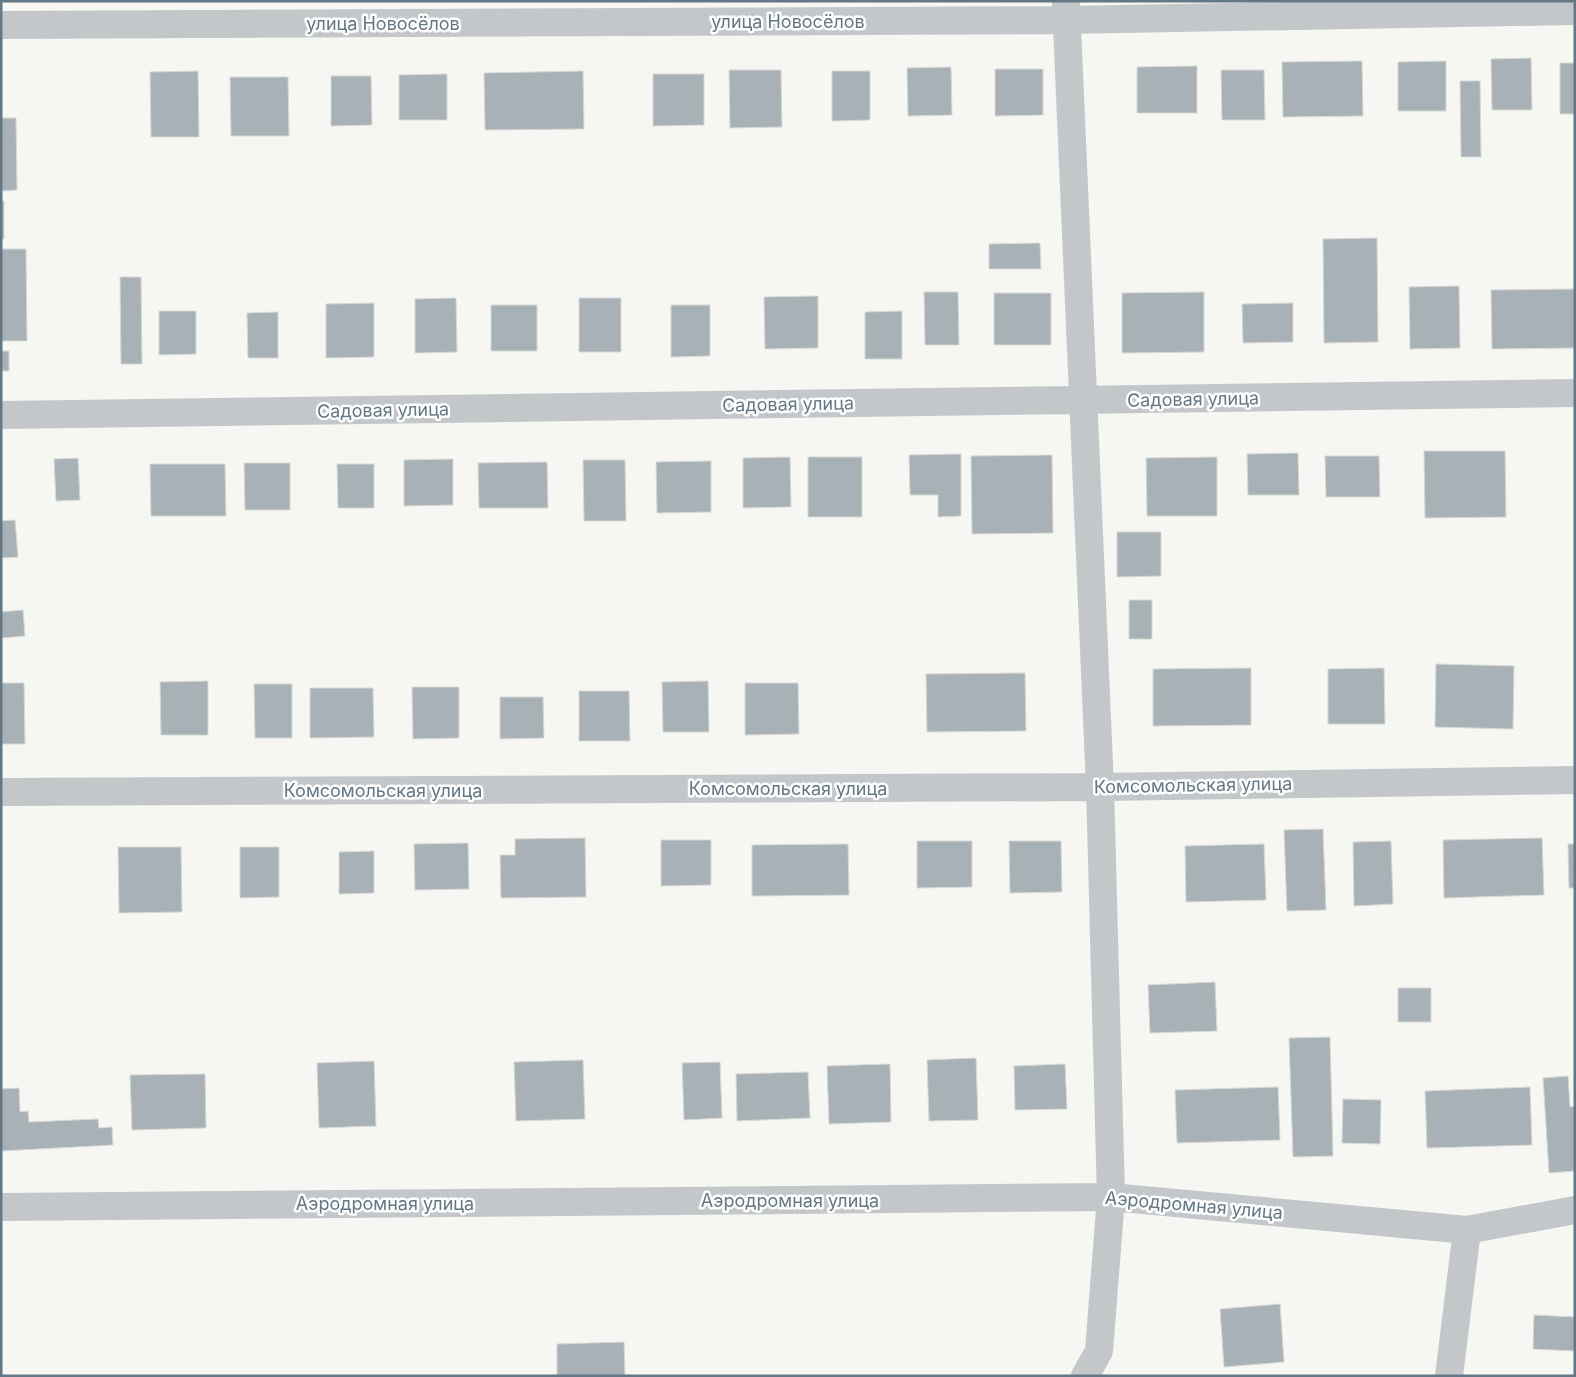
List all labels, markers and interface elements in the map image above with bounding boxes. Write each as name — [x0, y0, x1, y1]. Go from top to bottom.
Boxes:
street label: улица Новосёлов — [711, 11, 865, 32]
street label: улица Новосёлов — [306, 13, 460, 34]
street label: Садовая улица — [1127, 387, 1259, 411]
street label: Садовая улица — [722, 392, 854, 416]
street label: Садовая улица — [317, 398, 449, 422]
street label: Комсомольская улица — [1094, 773, 1292, 797]
street label: Комсомольская улица — [689, 778, 887, 799]
street label: Комсомольская улица — [284, 780, 482, 801]
street label: Аэродромная улица — [1104, 1187, 1284, 1223]
street label: Аэродромная улица — [701, 1190, 879, 1211]
street label: Аэродромная улица — [296, 1193, 474, 1214]

